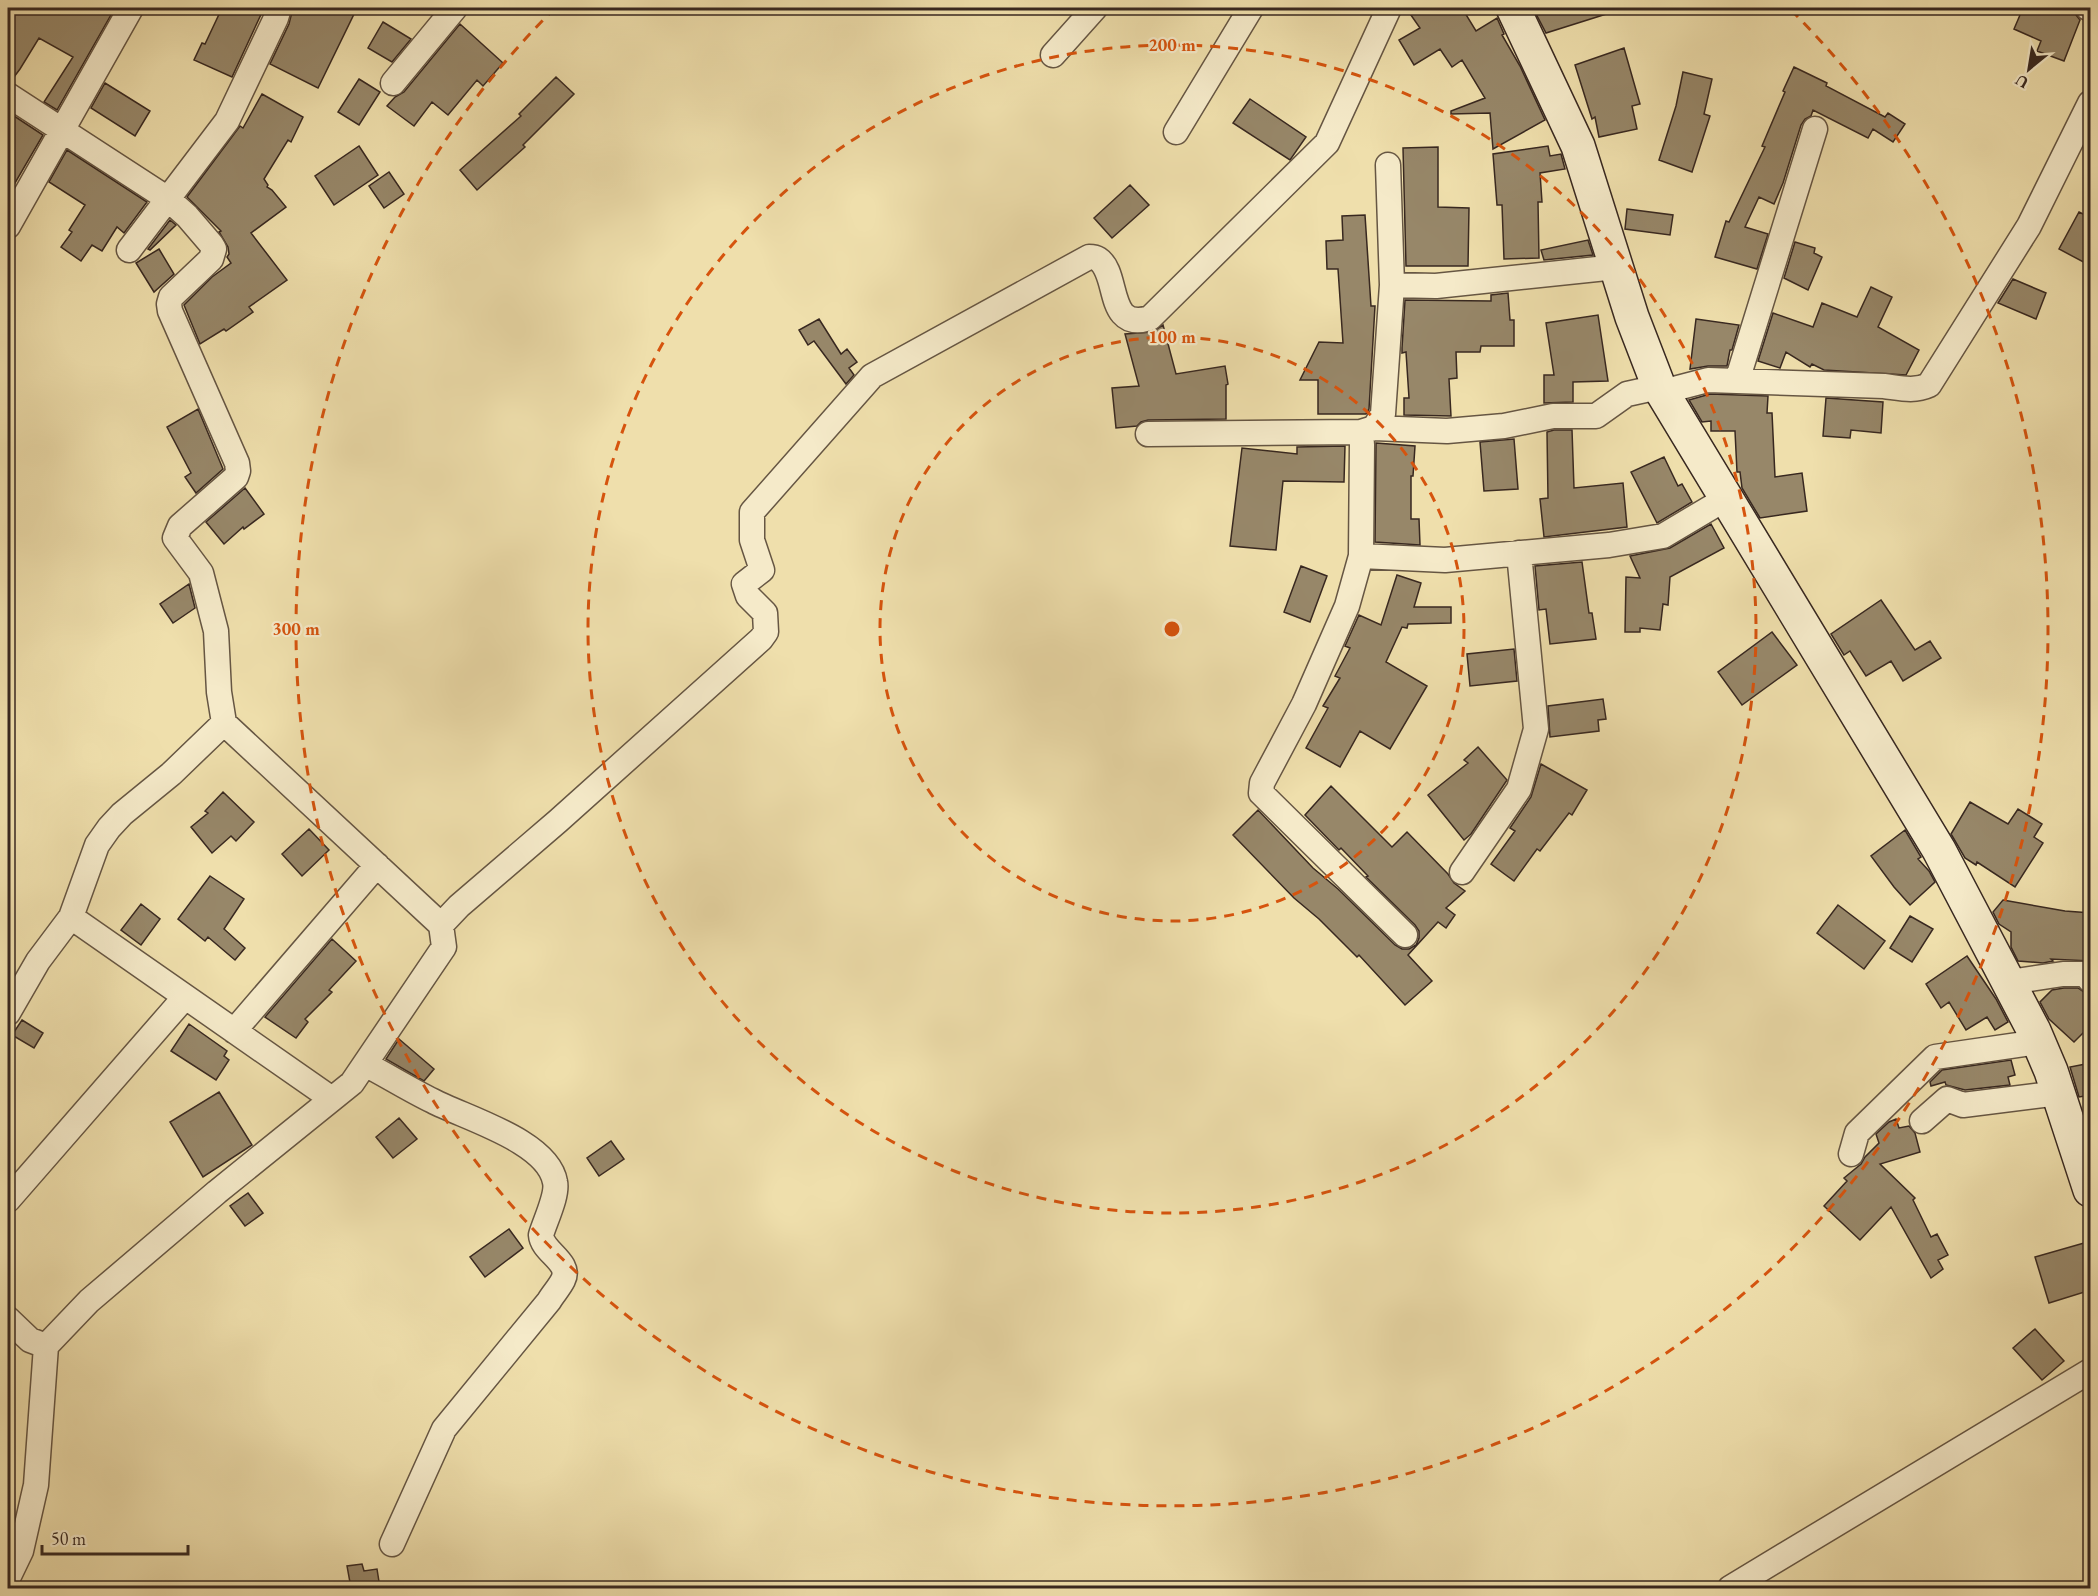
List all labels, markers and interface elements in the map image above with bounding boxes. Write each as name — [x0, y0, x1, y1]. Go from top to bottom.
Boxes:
text: 200 m — [1148, 33, 1196, 56]
north arrow — [1999, 39, 2059, 99]
text: U — [2011, 69, 2032, 94]
text: 100 m — [1148, 325, 1196, 348]
text: 300 m — [272, 617, 320, 640]
centre of rings — [1162, 619, 1182, 639]
scale bar — [42, 1518, 188, 1556]
text: 50 m — [51, 1527, 86, 1550]

